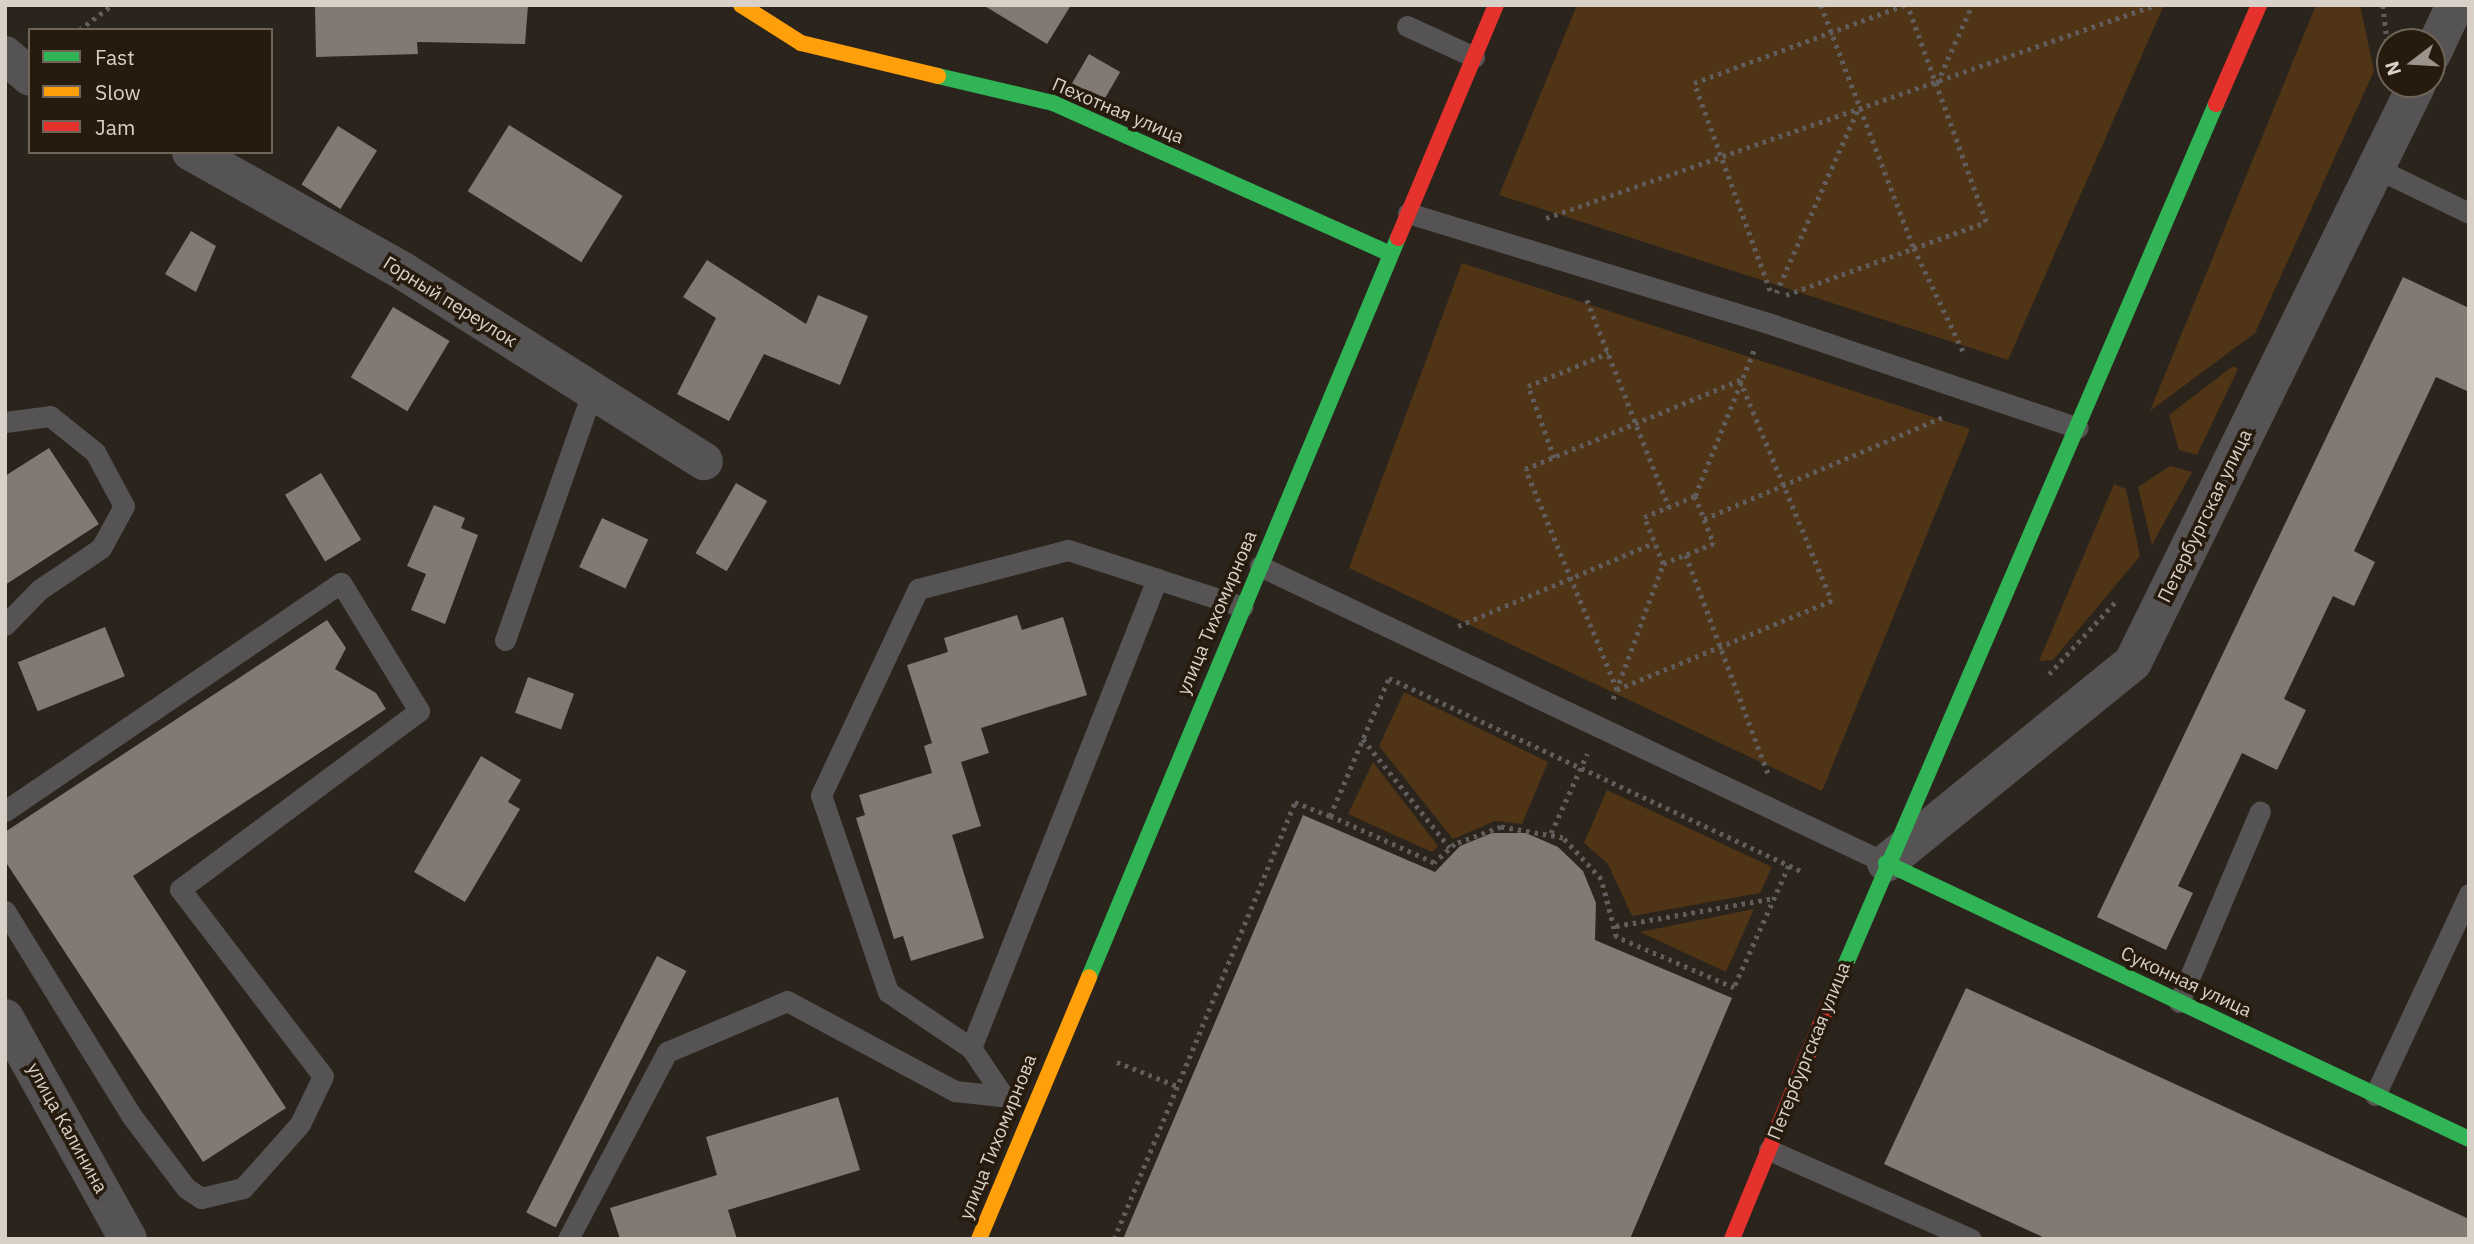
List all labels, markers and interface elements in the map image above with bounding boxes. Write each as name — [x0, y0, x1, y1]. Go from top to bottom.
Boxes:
legend — [28, 28, 273, 154]
north arrow — [2376, 28, 2446, 98]
text: Fast — [95, 43, 135, 71]
text: N — [2379, 58, 2406, 79]
street label: Пехотная улица — [1049, 73, 1187, 149]
text: Slow — [95, 78, 141, 106]
text: Jam — [95, 113, 135, 141]
street label: Горный переулок — [379, 252, 521, 352]
street label: Петербургская улица — [2153, 426, 2257, 606]
street label: улица Тихомирнова — [1172, 527, 1262, 699]
street label: Суконная улица — [2117, 942, 2255, 1022]
street label: Петербургская улица — [1763, 959, 1855, 1143]
street label: улица Тихомирнова — [954, 1051, 1042, 1223]
street label: улица Калинина — [22, 1059, 112, 1197]

